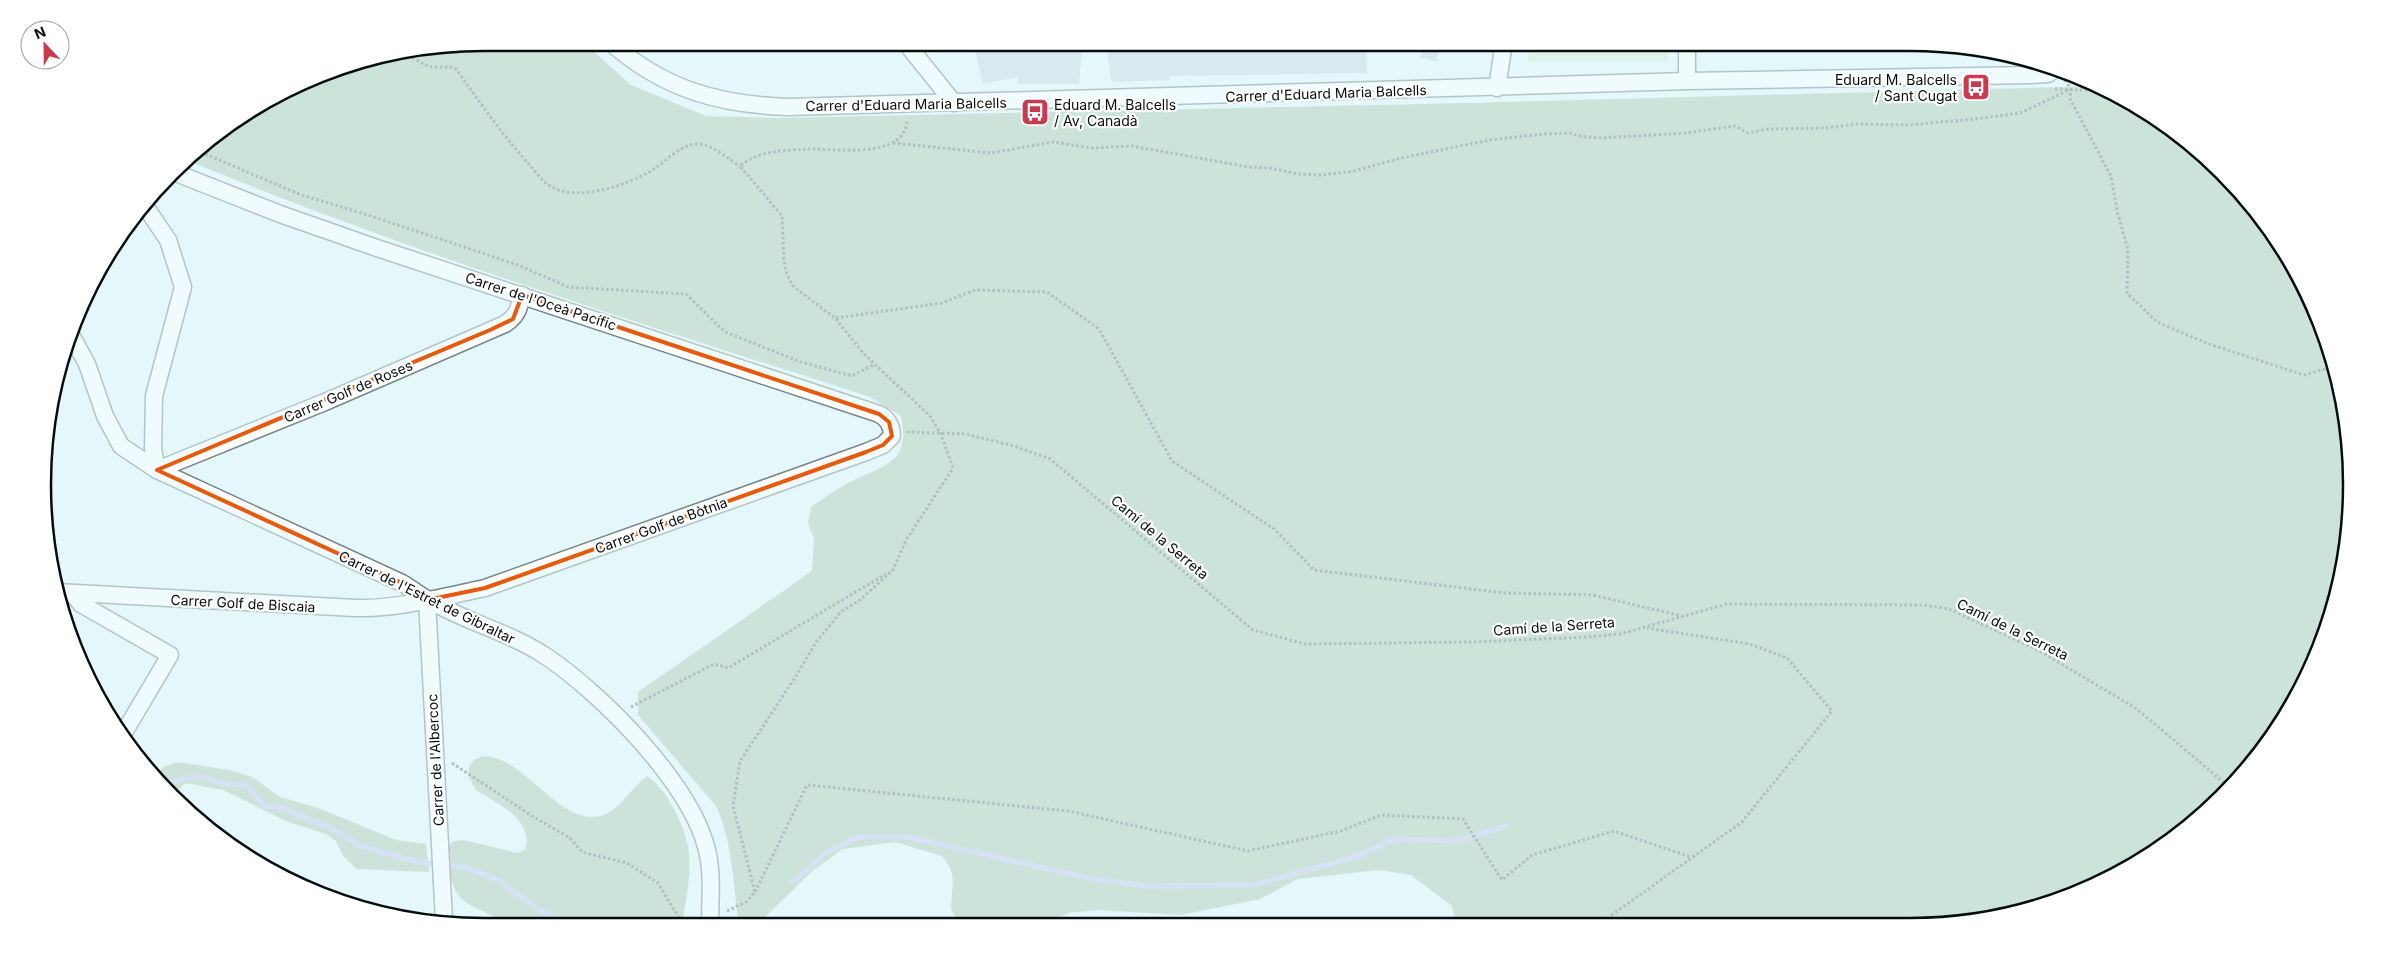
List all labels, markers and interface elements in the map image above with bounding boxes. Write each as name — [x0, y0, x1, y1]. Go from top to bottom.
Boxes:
north arrow — [20, 20, 70, 70]
text: N — [32, 23, 48, 42]
place label: Eduard M. Balcells / Sant Cugat — [1835, 71, 1957, 104]
bus stop icon: Eduard M. Balcells / Sant Cugat — [1961, 72, 1991, 102]
street label: Carrer d'Eduard Maria Balcells — [1225, 81, 1427, 105]
street label: Carrer d'Eduard Maria Balcells — [805, 94, 1007, 114]
place label: Eduard M. Balcells / Av, Canadà — [1054, 96, 1176, 129]
bus stop icon: Eduard M. Balcells / Av, Canadà — [1020, 97, 1050, 127]
street label: Carrer de l'Oceà Pacífic — [463, 269, 619, 333]
street label: Carrer Golf de Roses — [281, 356, 415, 426]
street label: Camí de la Serreta — [1108, 491, 1212, 583]
street label: Carrer Golf de Bòtnia — [592, 493, 730, 557]
street label: Carrer de l'Estret de Gibraltar — [336, 547, 518, 647]
street label: Carrer Golf de Biscaia — [170, 591, 316, 615]
street label: Camí de la Serreta — [1954, 595, 2072, 663]
street label: Camí de la Serreta — [1493, 613, 1615, 639]
street label: Carrer de l'Albercoc — [423, 693, 447, 827]

